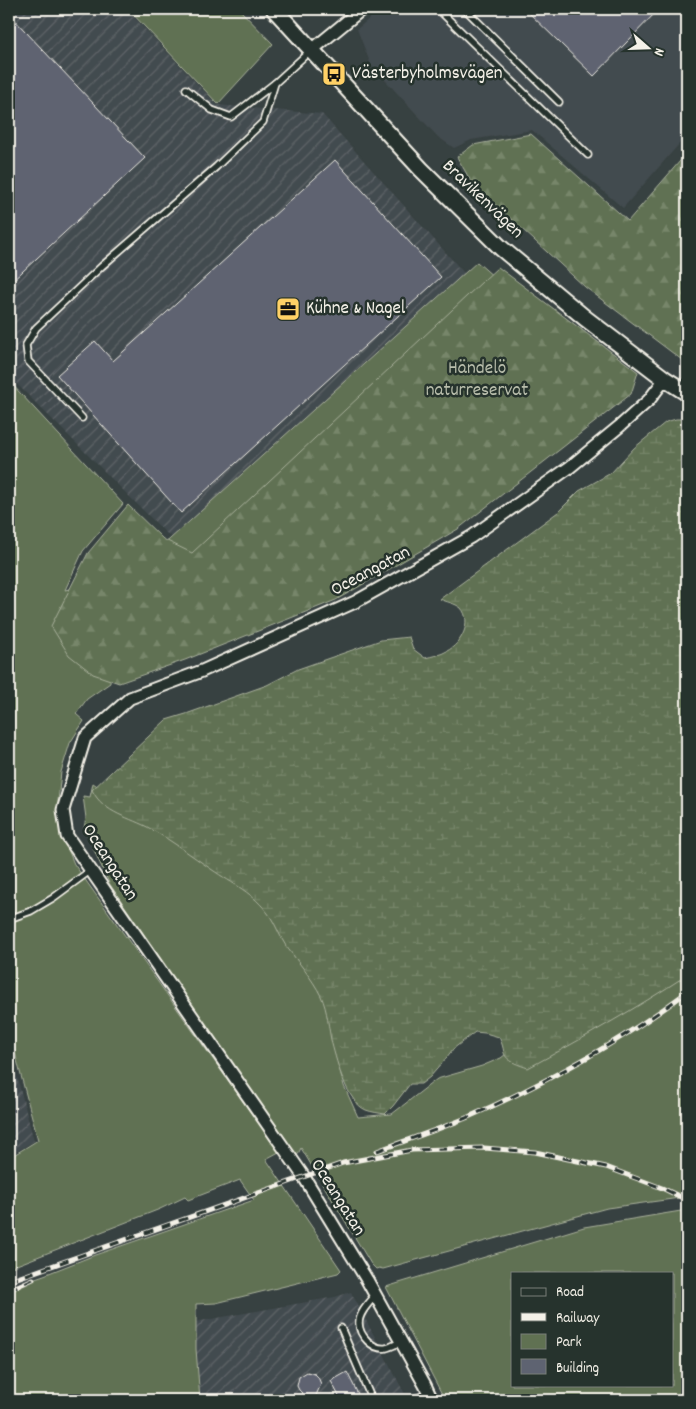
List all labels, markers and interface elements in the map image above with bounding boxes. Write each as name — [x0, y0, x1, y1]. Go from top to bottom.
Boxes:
north arrow — [624, 22, 674, 72]
text: N — [648, 45, 669, 59]
bus stop icon: Västerbyholmsvägen — [321, 61, 347, 87]
place label: Västerbyholmsvägen — [352, 61, 503, 88]
street label: Bravikenvägen — [435, 154, 529, 246]
office icon: Kühne & Nagel — [275, 296, 301, 322]
place label: Kühne & Nagel — [306, 296, 406, 323]
park label: Händelö naturreservat — [426, 356, 528, 405]
street label: Oceangatan — [326, 540, 416, 604]
street label: Oceangatan — [74, 819, 144, 907]
street label: Oceangatan — [303, 1154, 371, 1242]
legend — [511, 1272, 674, 1386]
text: Road — [556, 1282, 584, 1304]
text: Railway — [556, 1308, 600, 1330]
text: Park — [556, 1332, 582, 1354]
text: Building — [556, 1358, 599, 1380]

